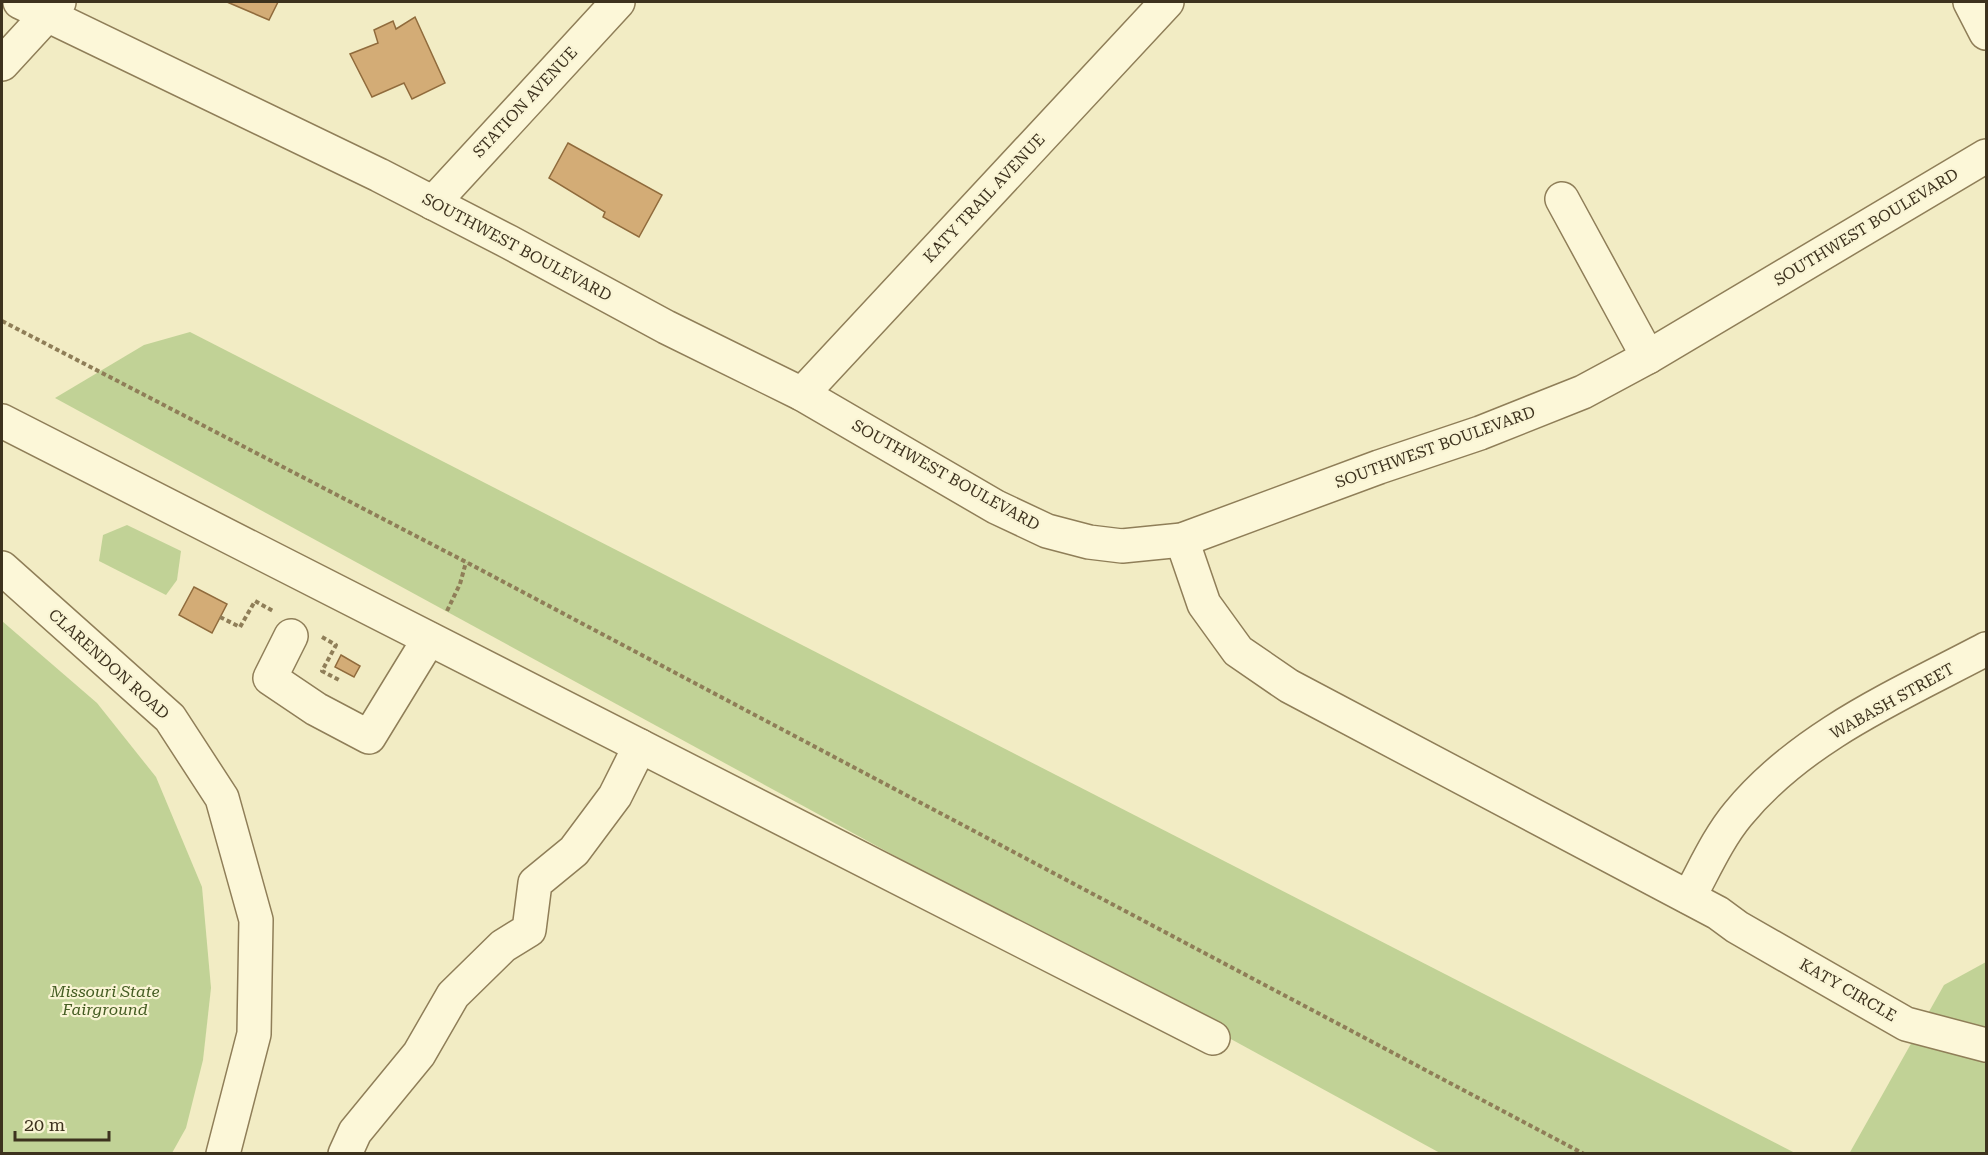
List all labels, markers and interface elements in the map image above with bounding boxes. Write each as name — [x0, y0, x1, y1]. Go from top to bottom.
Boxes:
street label: STATION AVENUE — [469, 43, 581, 161]
street label: KATY TRAIL AVENUE — [919, 130, 1049, 266]
street label: SOUTHWEST BOULEVARD — [1770, 164, 1962, 290]
street label: SOUTHWEST BOULEVARD — [419, 189, 615, 305]
street label: SOUTHWEST BOULEVARD — [1332, 402, 1538, 492]
street label: SOUTHWEST BOULEVARD — [849, 415, 1043, 535]
street label: CLARENDON ROAD — [45, 605, 173, 723]
street label: WABASH STREET — [1827, 659, 1958, 743]
street label: KATY CIRCLE — [1796, 955, 1900, 1025]
park label: Missouri State Fairground — [49, 982, 160, 1019]
scale bar — [15, 1104, 110, 1142]
text: 20 m — [24, 1114, 65, 1135]

